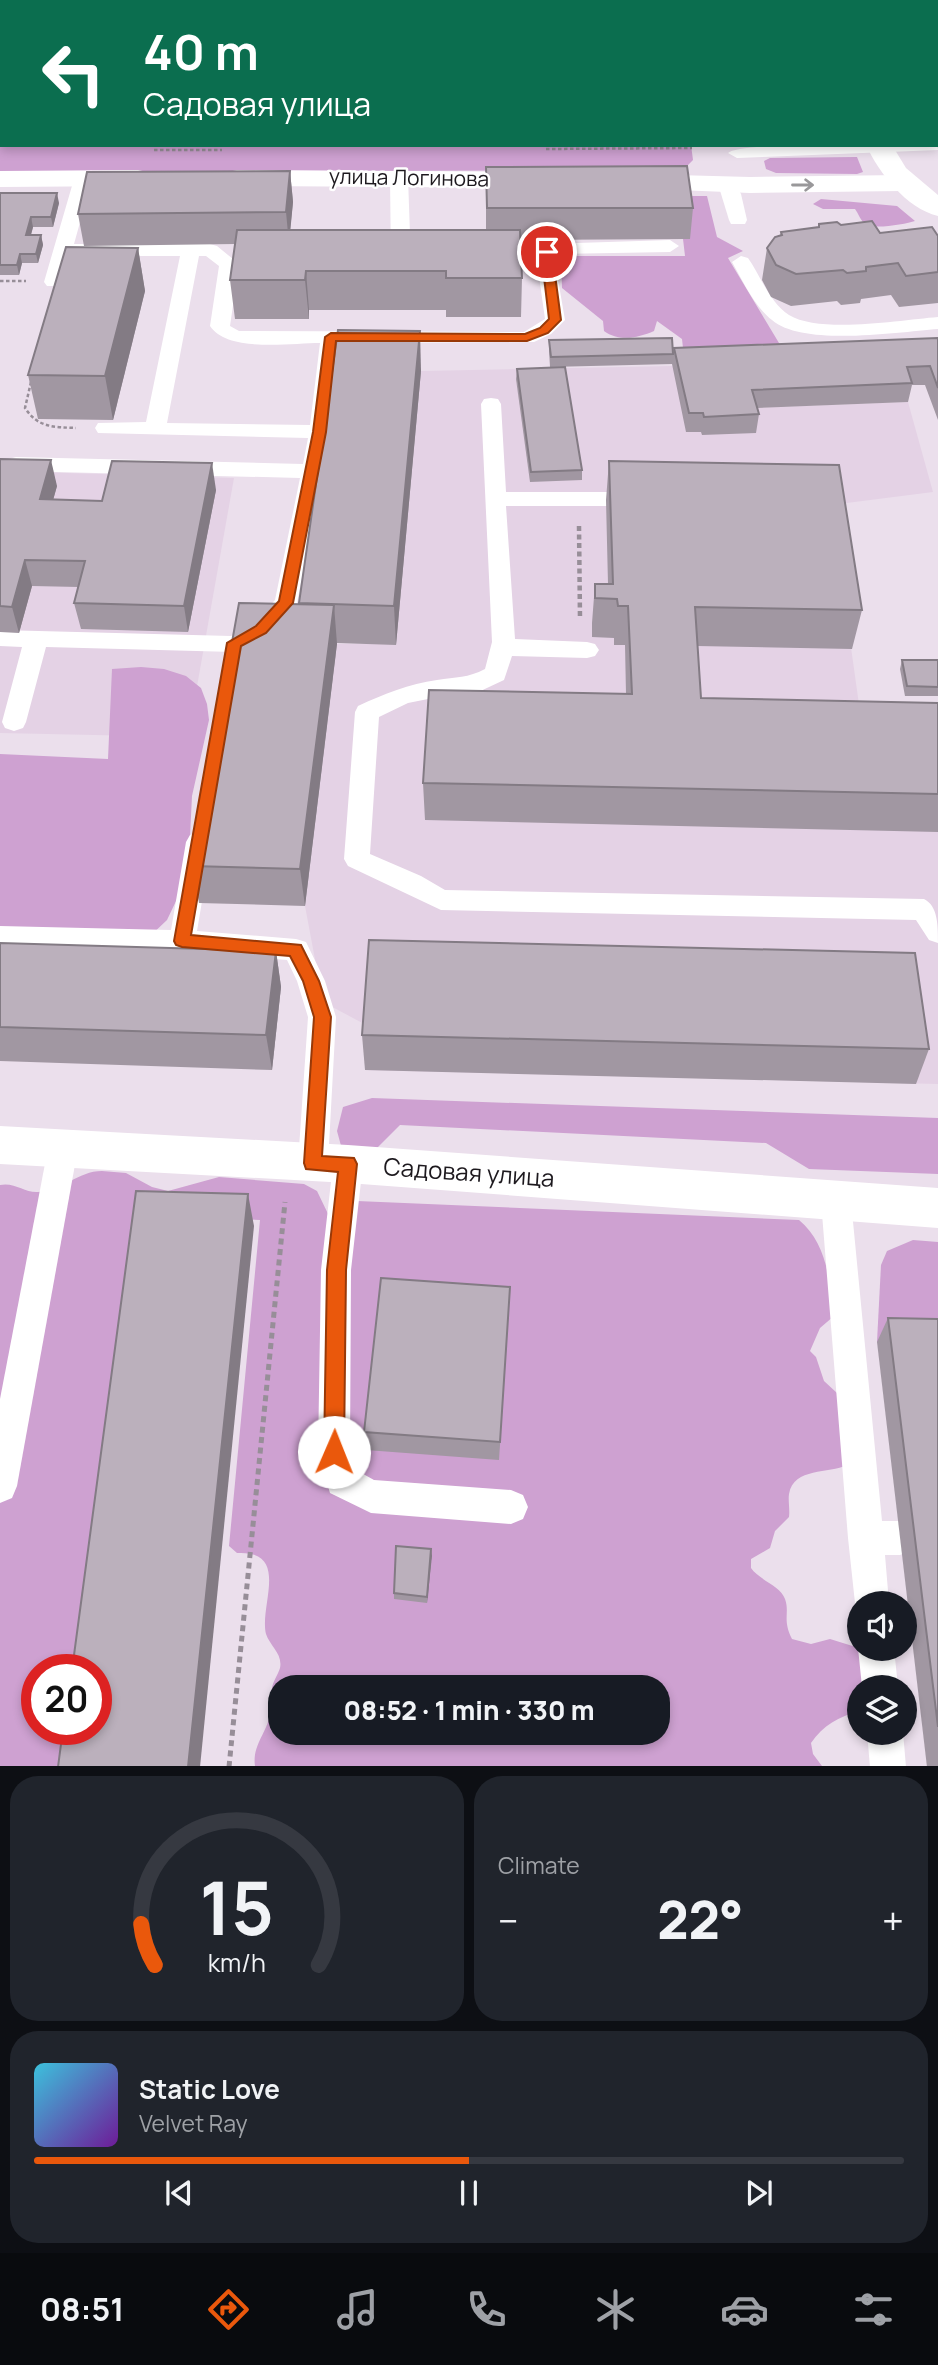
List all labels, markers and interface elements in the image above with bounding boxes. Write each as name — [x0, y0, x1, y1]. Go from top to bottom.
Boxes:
text: 40 m — [143, 18, 259, 85]
icon: left — [28, 28, 119, 119]
text: Садовая улица — [143, 82, 371, 126]
street label: улица Логинова — [329, 162, 489, 192]
one-way arrow — [791, 178, 814, 192]
pin — [517, 222, 577, 282]
icon: arrive — [528, 233, 566, 271]
street label: Садовая улица — [383, 1149, 556, 1194]
position arrow — [297, 1415, 371, 1489]
map controls — [847, 1591, 917, 1745]
button: sound — [847, 1591, 917, 1661]
speed limit sign: 20 — [21, 1654, 112, 1745]
button: layers — [847, 1675, 917, 1745]
text: 08:52 · 1 min · 330 m — [343, 1692, 595, 1728]
text: Climate — [498, 1849, 580, 1881]
text: 15 — [200, 1857, 274, 1957]
text: 22° — [657, 1884, 743, 1955]
text: − — [498, 1894, 519, 1946]
text: + — [882, 1894, 904, 1946]
text: km/h — [208, 1944, 266, 1979]
text: Static Love — [139, 2071, 280, 2107]
text: Velvet Ray — [139, 2107, 248, 2139]
icon: previous — [160, 2174, 198, 2212]
icon: pause — [450, 2174, 488, 2212]
icon: next — [740, 2174, 778, 2212]
icon: directions — [204, 2285, 253, 2334]
icon: music — [333, 2285, 382, 2334]
icon: phone — [462, 2285, 511, 2334]
icon: climate — [591, 2285, 640, 2334]
icon: car — [720, 2285, 769, 2334]
icon: filters — [849, 2285, 898, 2334]
text: 08:51 — [40, 2287, 124, 2331]

